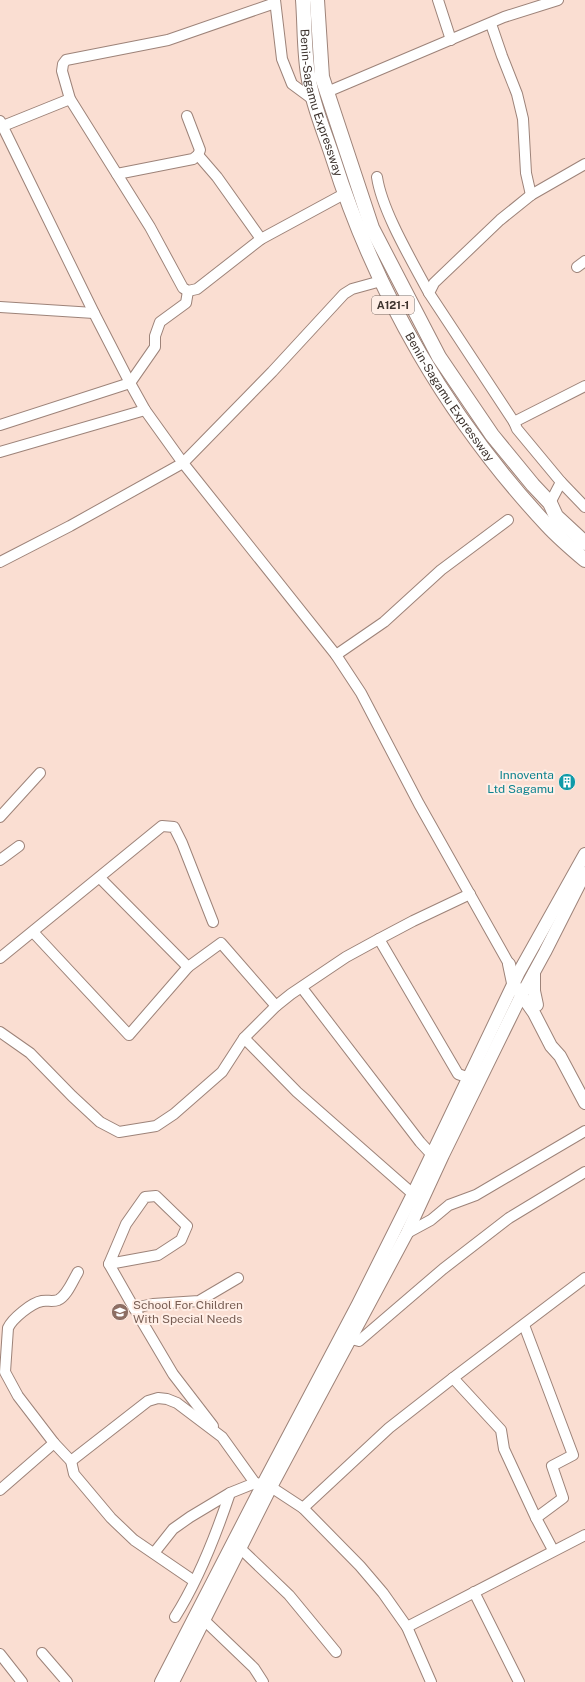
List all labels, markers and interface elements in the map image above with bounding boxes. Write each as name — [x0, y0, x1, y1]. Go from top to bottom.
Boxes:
street label: Benin-Sagamu Expressway — [297, 29, 346, 179]
road number: A121-1 — [372, 296, 414, 314]
street label: Benin-Sagamu Expressway — [402, 330, 497, 465]
place label: Innoventa Ltd Sagamu — [487, 768, 554, 796]
building icon: Innoventa Ltd Sagamu — [557, 772, 577, 792]
place label: School For Children With Special Needs — [133, 1298, 243, 1326]
school or university icon: School For Children With Special Needs — [110, 1302, 130, 1322]

